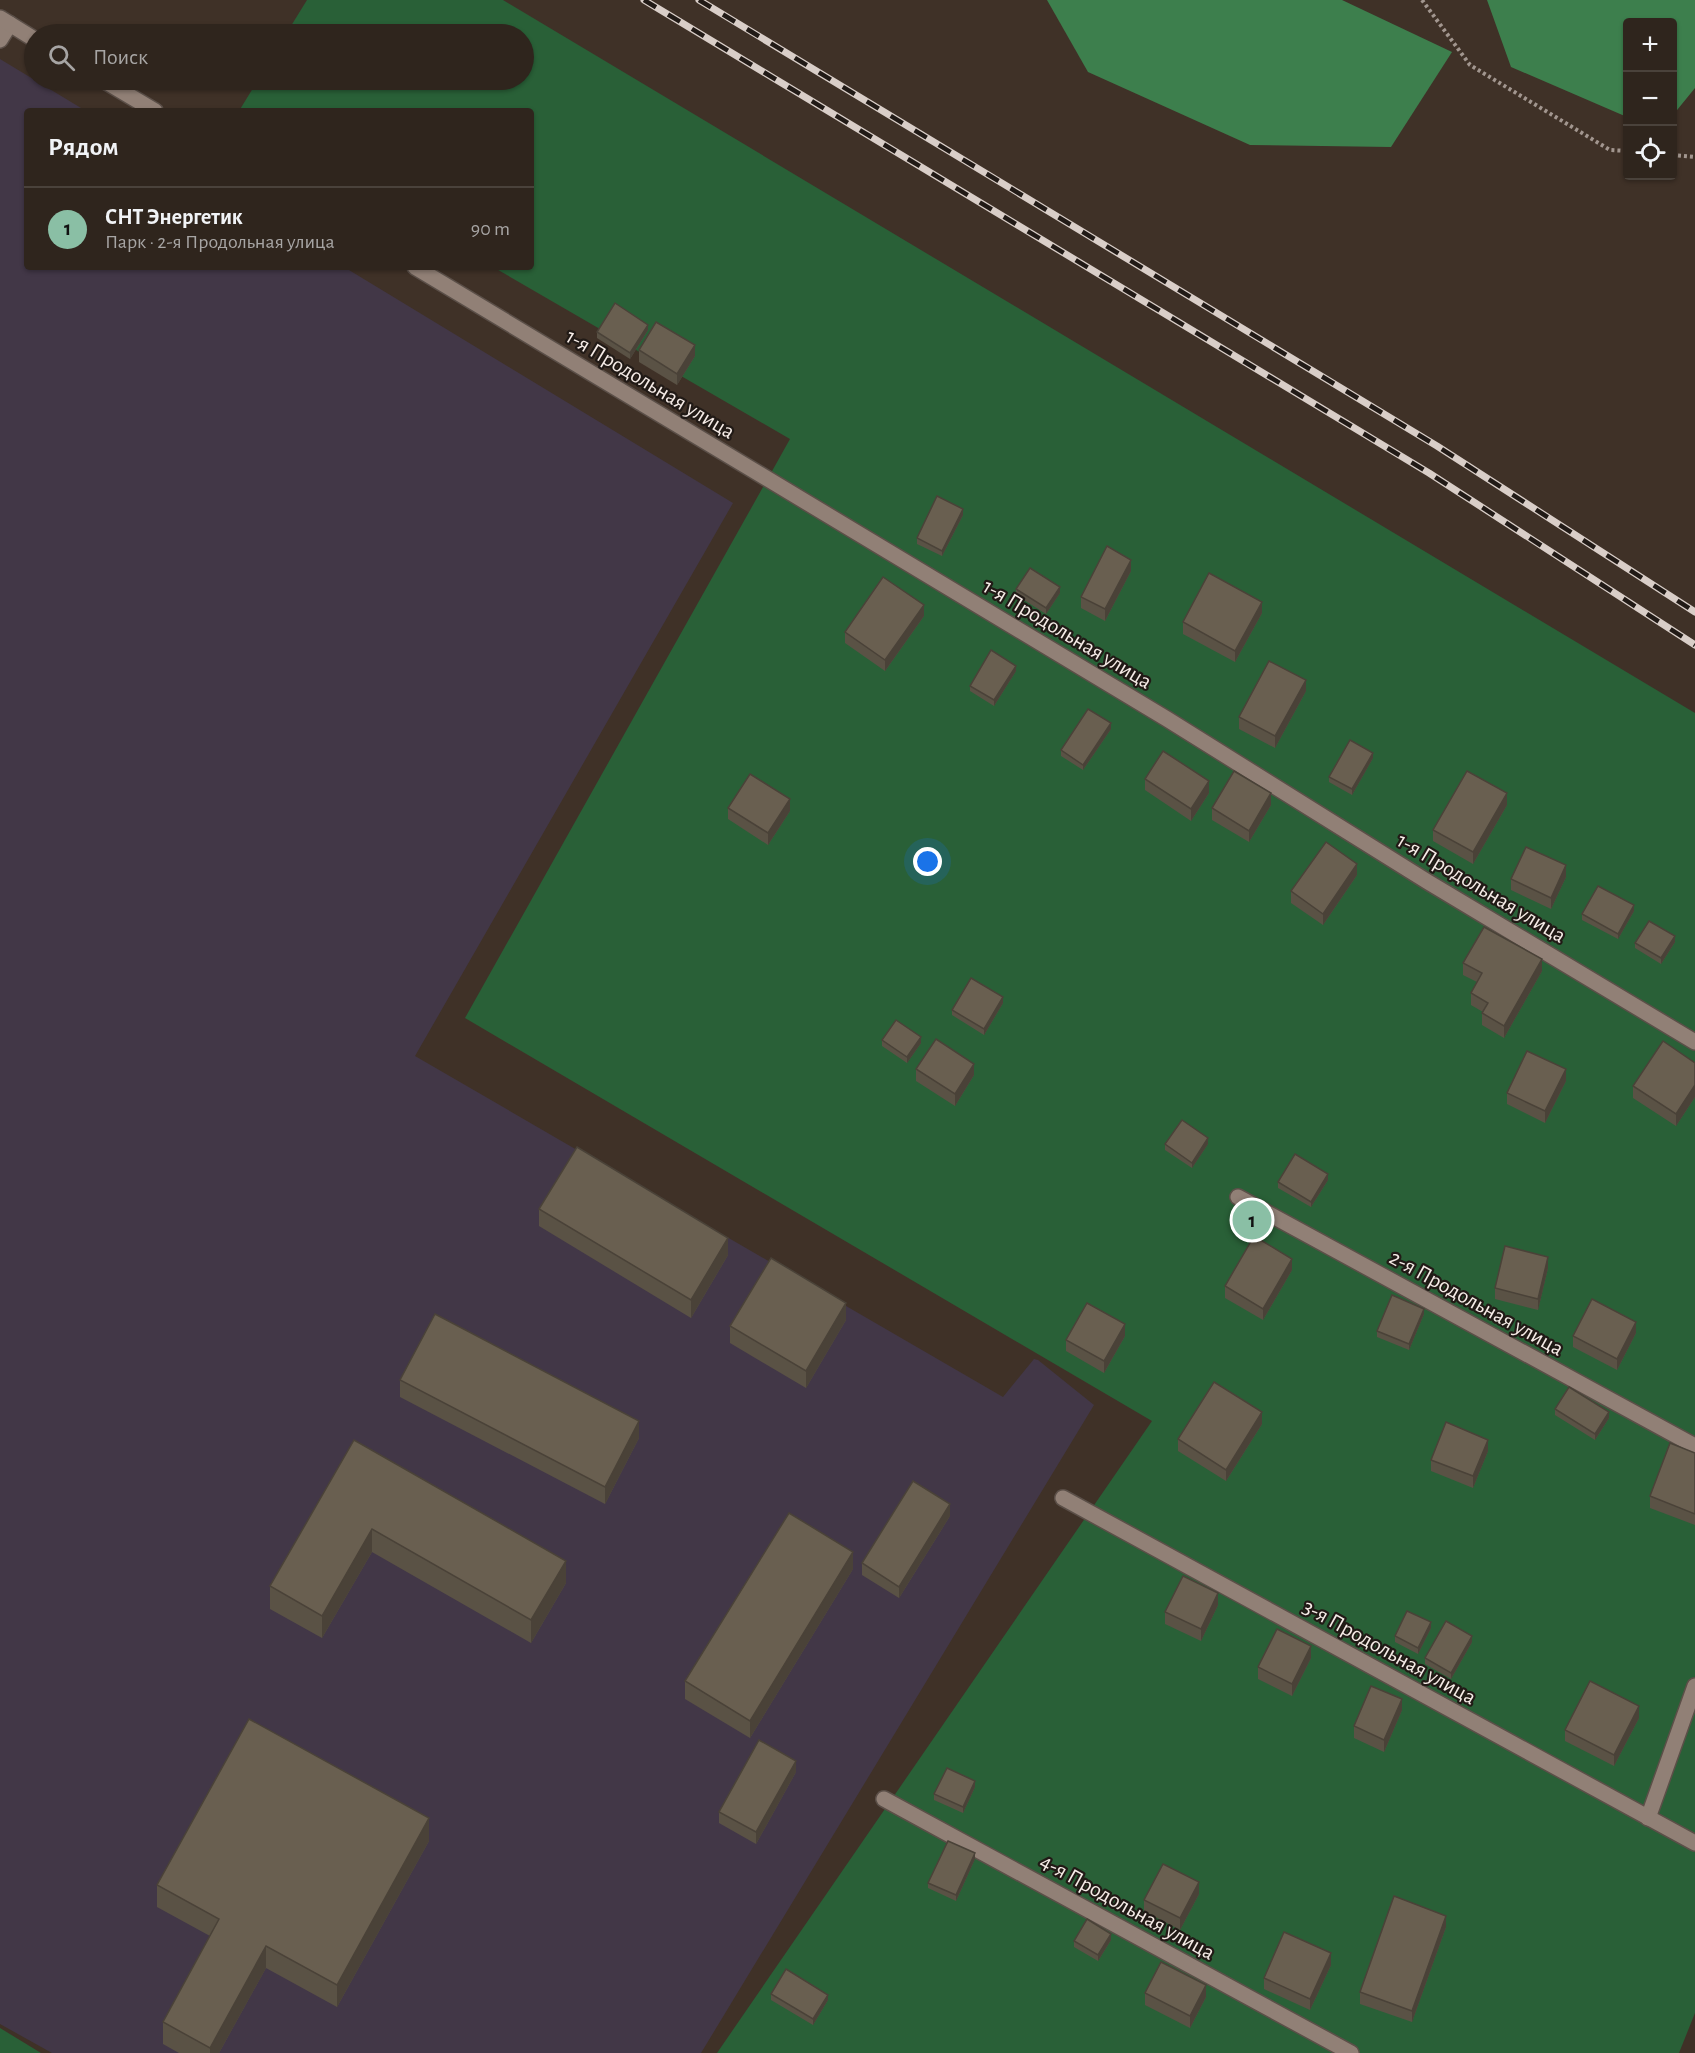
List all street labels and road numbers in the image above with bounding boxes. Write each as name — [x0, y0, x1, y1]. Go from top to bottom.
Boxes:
street label: 1-я Продольная улица — [562, 325, 739, 443]
street label: 1-я Продольная улица — [979, 575, 1156, 693]
street label: 1-я Продольная улица — [1393, 829, 1570, 947]
street label: 2-я Продольная улица — [1386, 1246, 1567, 1360]
street label: 3-я Продольная улица — [1299, 1595, 1480, 1709]
street label: 4-я Продольная улица — [1037, 1850, 1218, 1964]

